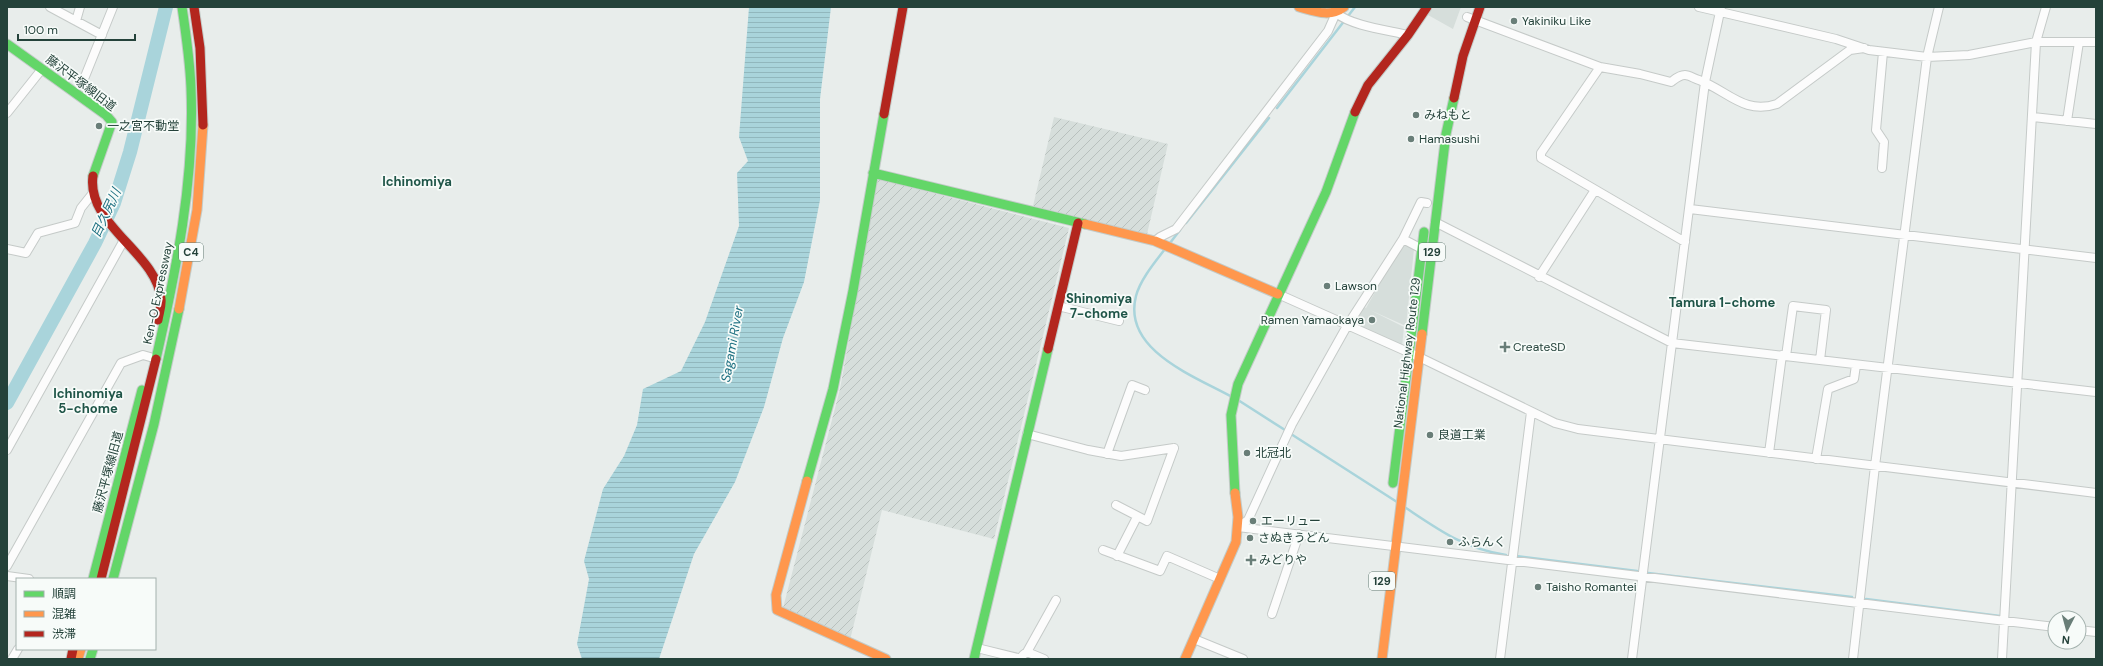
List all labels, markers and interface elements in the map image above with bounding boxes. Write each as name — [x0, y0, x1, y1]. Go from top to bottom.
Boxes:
place label: Yakiniku Like — [1522, 13, 1591, 29]
scale bar — [18, 16, 135, 42]
marker: Yakiniku Like — [1509, 16, 1519, 26]
text: 100 m — [24, 22, 58, 38]
street label: 藤沢平塚線旧道 — [43, 51, 119, 115]
place label: みねもと — [1424, 107, 1472, 123]
marker: みねもと — [1411, 110, 1421, 120]
place label: 一之宮不動堂 — [107, 118, 179, 134]
marker: 一之宮不動堂 — [94, 121, 104, 131]
place label: Hamasushi — [1419, 131, 1480, 147]
marker: Hamasushi — [1406, 134, 1416, 144]
district label: Ichinomiya — [382, 173, 452, 190]
water label: 目久尻川 — [87, 184, 126, 240]
street label: Ken-O Expressway — [139, 240, 177, 346]
road number: C4 — [179, 243, 203, 261]
road number: 129 — [1419, 243, 1445, 261]
street label: National Highway Route 129 — [1390, 277, 1424, 429]
place label: Lawson — [1335, 278, 1377, 294]
marker: Lawson — [1322, 281, 1332, 291]
district label: Shinomiya 7-chome — [1066, 290, 1132, 322]
district label: Tamura 1-chome — [1669, 294, 1775, 311]
water label: Sagami River — [717, 303, 747, 384]
place label: Ramen Yamaokaya — [1261, 312, 1364, 328]
marker: Ramen Yamaokaya — [1367, 315, 1377, 325]
place label: CreateSD — [1513, 339, 1566, 355]
marker: CreateSD — [1500, 342, 1510, 352]
district label: Ichinomiya 5-chome — [53, 385, 123, 417]
place label: 良道工業 — [1438, 427, 1486, 443]
street label: 藤沢平塚線旧道 — [89, 429, 127, 515]
marker: 良道工業 — [1425, 430, 1435, 440]
place label: 北冠北 — [1255, 445, 1291, 461]
marker: 北冠北 — [1242, 448, 1252, 458]
place label: エーリュー — [1261, 513, 1321, 529]
marker: エーリュー — [1248, 516, 1258, 526]
place label: さぬきうどん — [1258, 530, 1330, 546]
marker: さぬきうどん — [1245, 533, 1255, 543]
place label: ふらんく — [1458, 534, 1506, 550]
marker: ふらんく — [1445, 537, 1455, 547]
place label: みどりや — [1259, 552, 1307, 568]
marker: みどりや — [1246, 555, 1256, 565]
road number: 129 — [1369, 572, 1395, 590]
legend — [16, 578, 156, 650]
place label: Taisho Romantei — [1546, 579, 1637, 595]
marker: Taisho Romantei — [1533, 582, 1543, 592]
text: 順調 — [52, 586, 76, 602]
text: 混雑 — [52, 606, 76, 622]
north arrow — [2047, 610, 2087, 650]
text: 渋滞 — [52, 626, 76, 642]
text: N — [2061, 633, 2071, 647]

